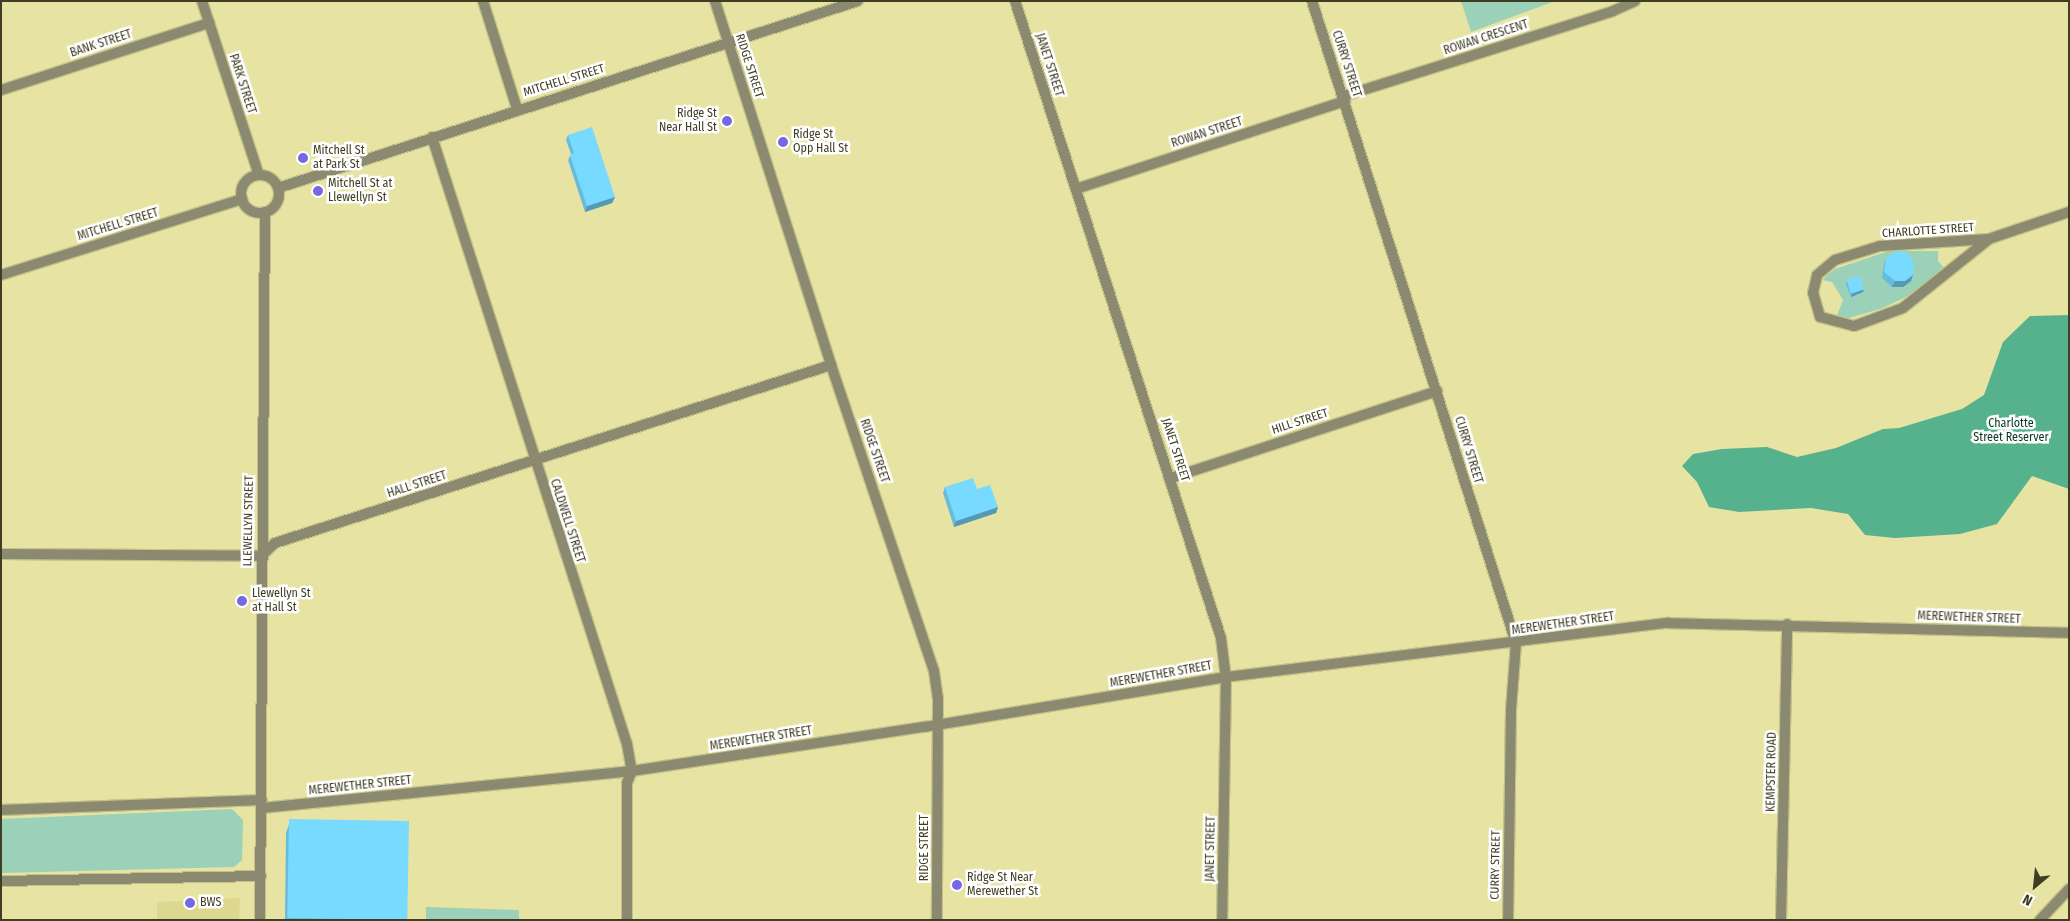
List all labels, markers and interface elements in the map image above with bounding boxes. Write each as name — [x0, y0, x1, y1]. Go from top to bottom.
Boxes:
street label: ROWAN CRESCENT — [1442, 18, 1530, 58]
street label: BANK STREET — [68, 27, 134, 61]
street label: CURRY STREET — [1328, 29, 1364, 99]
street label: RIDGE STREET — [732, 32, 766, 100]
street label: JANET STREET — [1032, 32, 1066, 98]
street label: PARK STREET — [226, 52, 258, 116]
street label: MITCHELL STREET — [522, 62, 606, 100]
place label: Ridge St Near Hall St — [659, 107, 717, 135]
marker: Ridge St Near Hall St — [721, 115, 733, 127]
street label: ROWAN STREET — [1170, 115, 1244, 151]
place label: Ridge St Opp Hall St — [793, 128, 848, 156]
marker: Ridge St Opp Hall St — [777, 136, 789, 148]
place label: Mitchell St at Park St — [313, 144, 365, 172]
marker: Mitchell St at Park St — [297, 152, 309, 164]
place label: Mitchell St at Llewellyn St — [328, 177, 392, 205]
marker: Mitchell St at Llewellyn St — [312, 185, 324, 197]
street label: MITCHELL STREET — [76, 206, 160, 244]
street label: CHARLOTTE STREET — [1881, 221, 1975, 241]
street label: HILL STREET — [1270, 406, 1330, 438]
street label: CURRY STREET — [1451, 415, 1485, 485]
street label: RIDGE STREET — [856, 417, 892, 485]
street label: JANET STREET — [1158, 417, 1192, 483]
park label: Charlotte Street Reserver — [1973, 417, 2049, 445]
street label: HALL STREET — [385, 469, 449, 501]
street label: LLEWELLYN STREET — [241, 475, 257, 567]
street label: CALDWELL STREET — [547, 477, 587, 565]
place label: Llewellyn St at Hall St — [252, 587, 311, 615]
marker: Llewellyn St at Hall St — [236, 595, 248, 607]
street label: MEREWETHER STREET — [1917, 609, 2021, 627]
street label: MEREWETHER STREET — [1511, 610, 1615, 638]
street label: MEREWETHER STREET — [1109, 659, 1213, 691]
street label: MEREWETHER STREET — [709, 724, 813, 754]
street label: KEMPSTER ROAD — [1764, 732, 1780, 812]
street label: MEREWETHER STREET — [308, 773, 412, 799]
street label: RIDGE STREET — [918, 815, 932, 881]
street label: JANET STREET — [1203, 816, 1219, 882]
street label: CURRY STREET — [1488, 830, 1504, 900]
north arrow — [2010, 861, 2060, 911]
place label: Ridge St Near Merewether St — [967, 871, 1038, 899]
marker: Ridge St Near Merewether St — [951, 879, 963, 891]
text: N — [2020, 890, 2035, 909]
place label: BWS — [200, 896, 221, 910]
marker: BWS — [184, 897, 196, 909]

